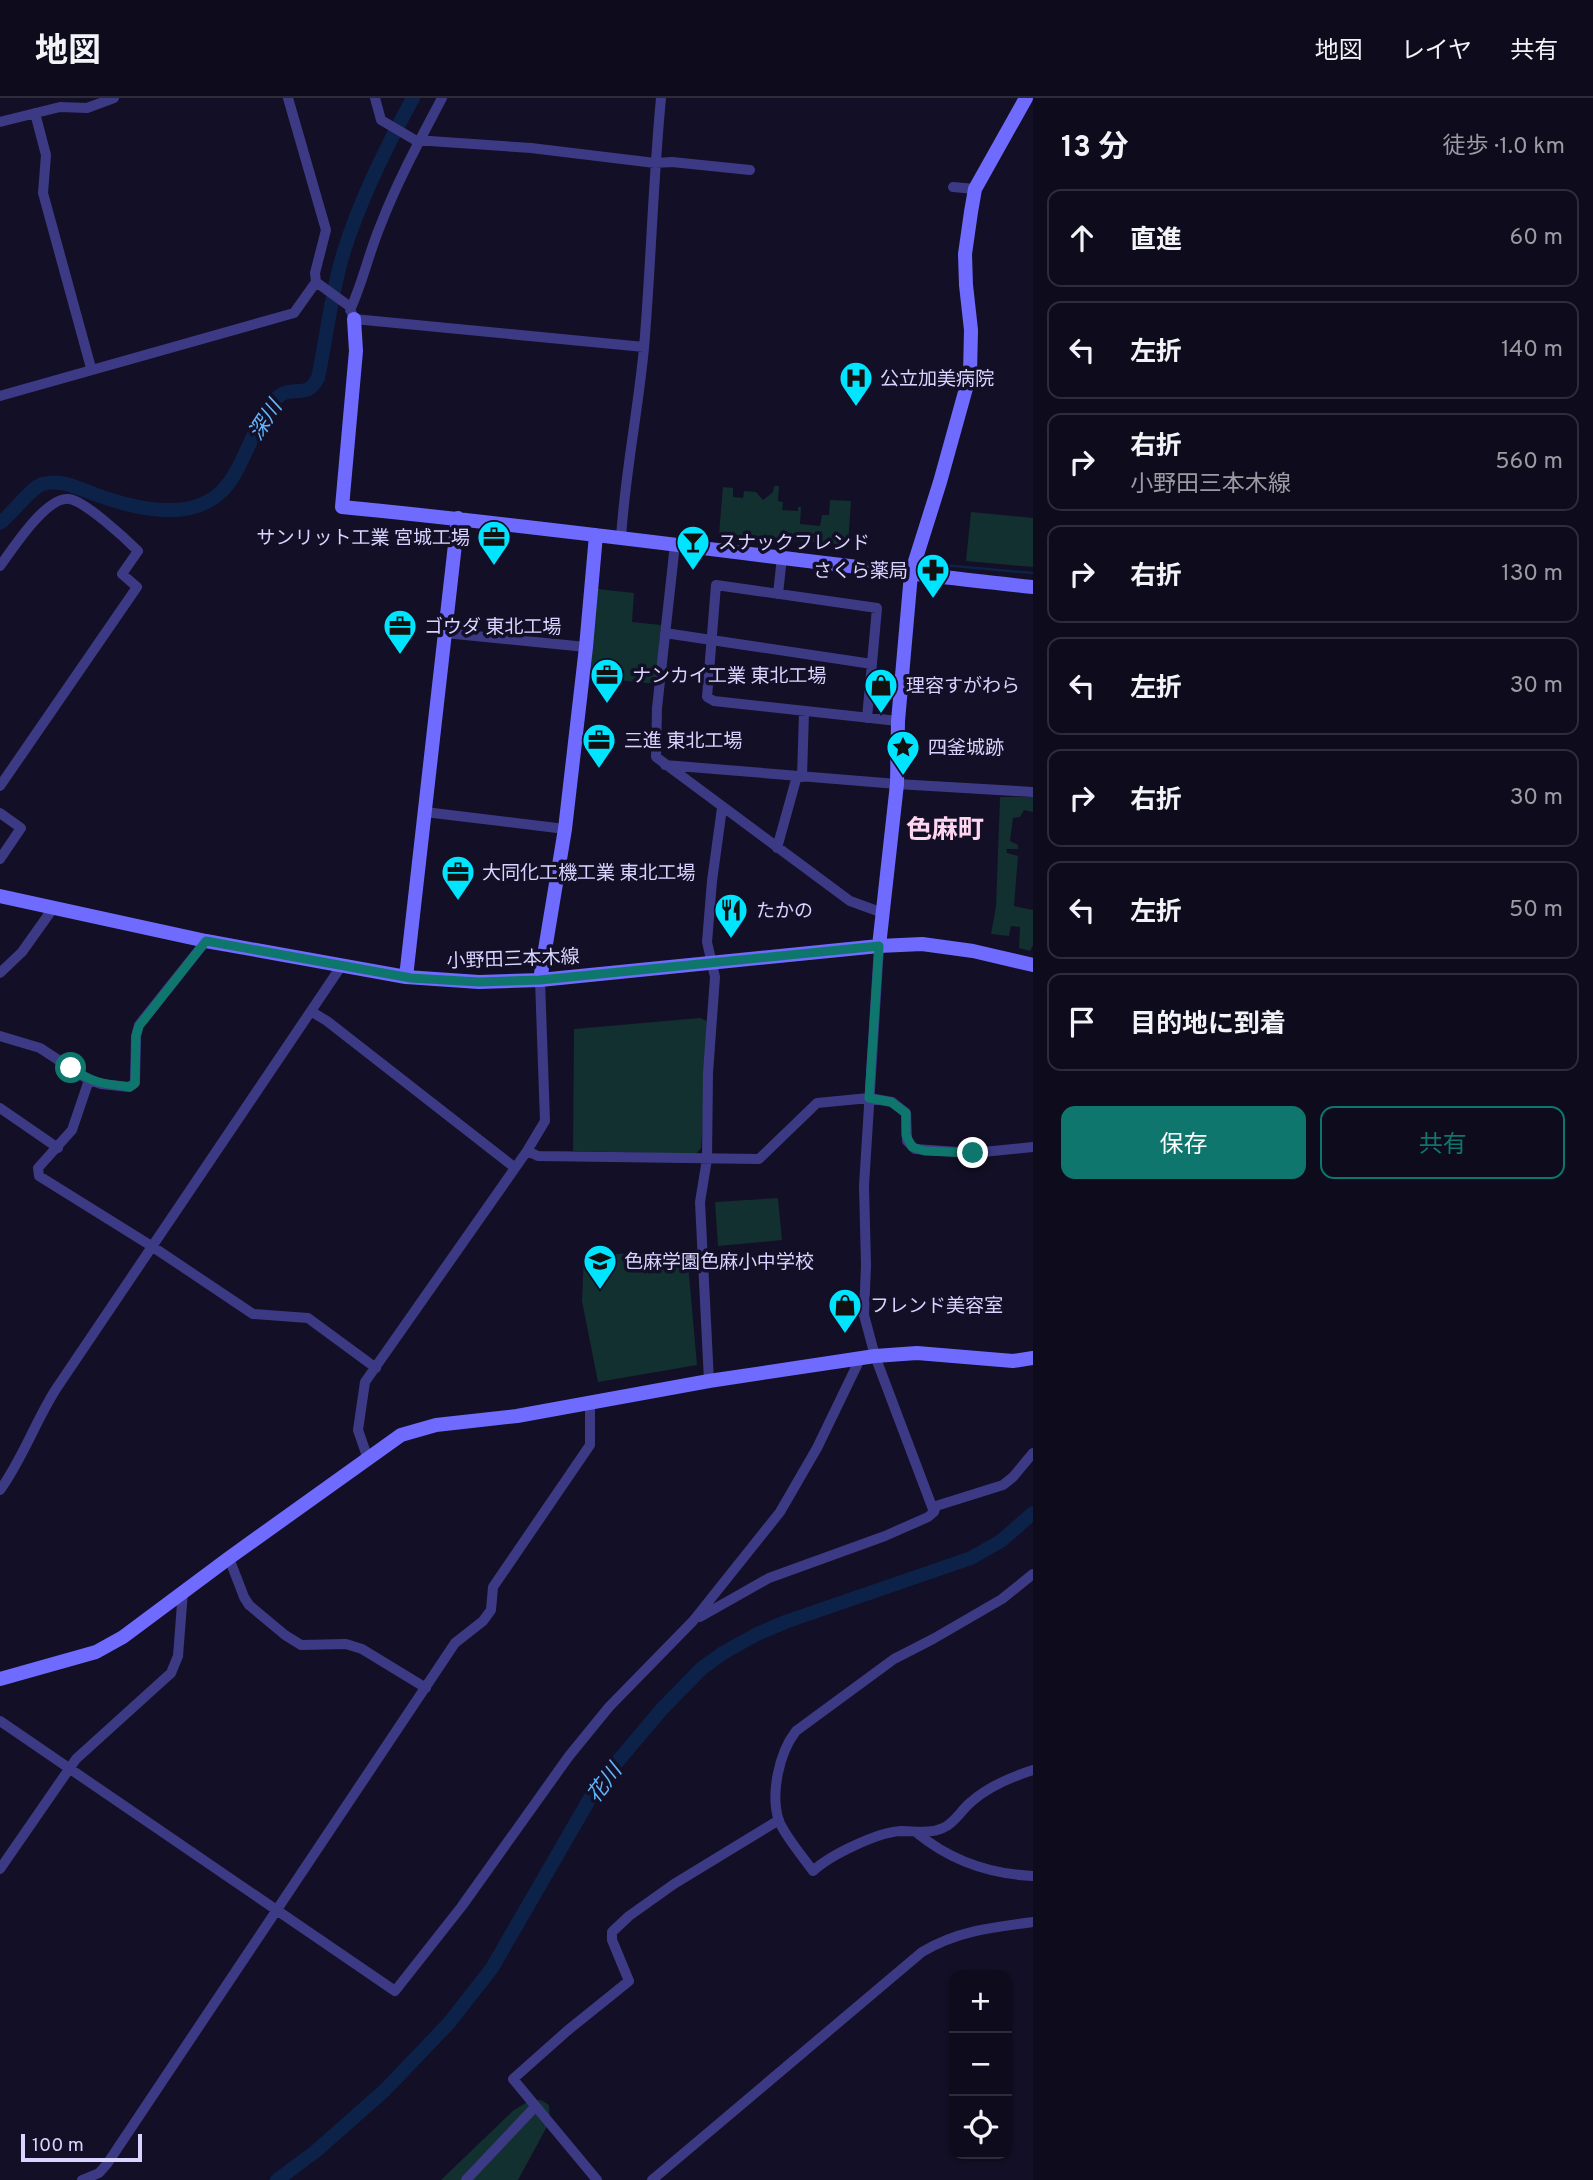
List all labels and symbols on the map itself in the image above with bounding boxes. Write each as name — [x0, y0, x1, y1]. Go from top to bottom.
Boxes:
hospital icon: 公立加美病院 — [837, 359, 875, 408]
place label: 公立加美病院 — [880, 368, 994, 392]
water label: 深川 — [243, 394, 290, 446]
office icon: サンリット工業 宮城工場 — [475, 518, 513, 567]
bar icon: スナックフレンド — [674, 523, 712, 572]
place label: サンリット工業 宮城工場 — [257, 527, 470, 551]
place label: スナックフレンド — [718, 532, 870, 556]
pharmacy icon: さくら薬局 — [914, 551, 952, 600]
place label: さくら薬局 — [813, 560, 908, 584]
office icon: ゴウダ 東北工場 — [381, 607, 419, 656]
place label: ゴウダ 東北工場 — [424, 616, 561, 640]
office icon: ナンカイ工業 東北工場 — [588, 656, 626, 705]
place label: ナンカイ工業 東北工場 — [632, 665, 826, 689]
shop icon: 理容すがわら — [862, 666, 900, 715]
place label: 理容すがわら — [906, 675, 1020, 699]
office icon: 三進 東北工場 — [580, 721, 618, 770]
place icon: 四釜城跡 — [884, 728, 922, 777]
place label: 三進 東北工場 — [624, 730, 742, 754]
place label: 四釜城跡 — [928, 737, 1004, 761]
district label: 色麻町 — [906, 815, 984, 848]
office icon: 大同化工機工業 東北工場 — [439, 853, 477, 902]
place label: 大同化工機工業 東北工場 — [482, 862, 695, 886]
restaurant icon: たかの — [712, 891, 750, 940]
place label: たかの — [756, 900, 813, 924]
street label: 小野田三本木線 — [446, 946, 580, 974]
route start — [55, 1052, 86, 1083]
route end — [957, 1137, 988, 1168]
school or university icon: 色麻学園色麻小中学校 — [581, 1242, 619, 1291]
place label: 色麻学園色麻小中学校 — [624, 1251, 814, 1275]
shop icon: フレンド美容室 — [826, 1286, 864, 1335]
place label: フレンド美容室 — [870, 1295, 1003, 1319]
water label: 花川 — [582, 1757, 630, 1809]
scale bar — [21, 2131, 142, 2163]

